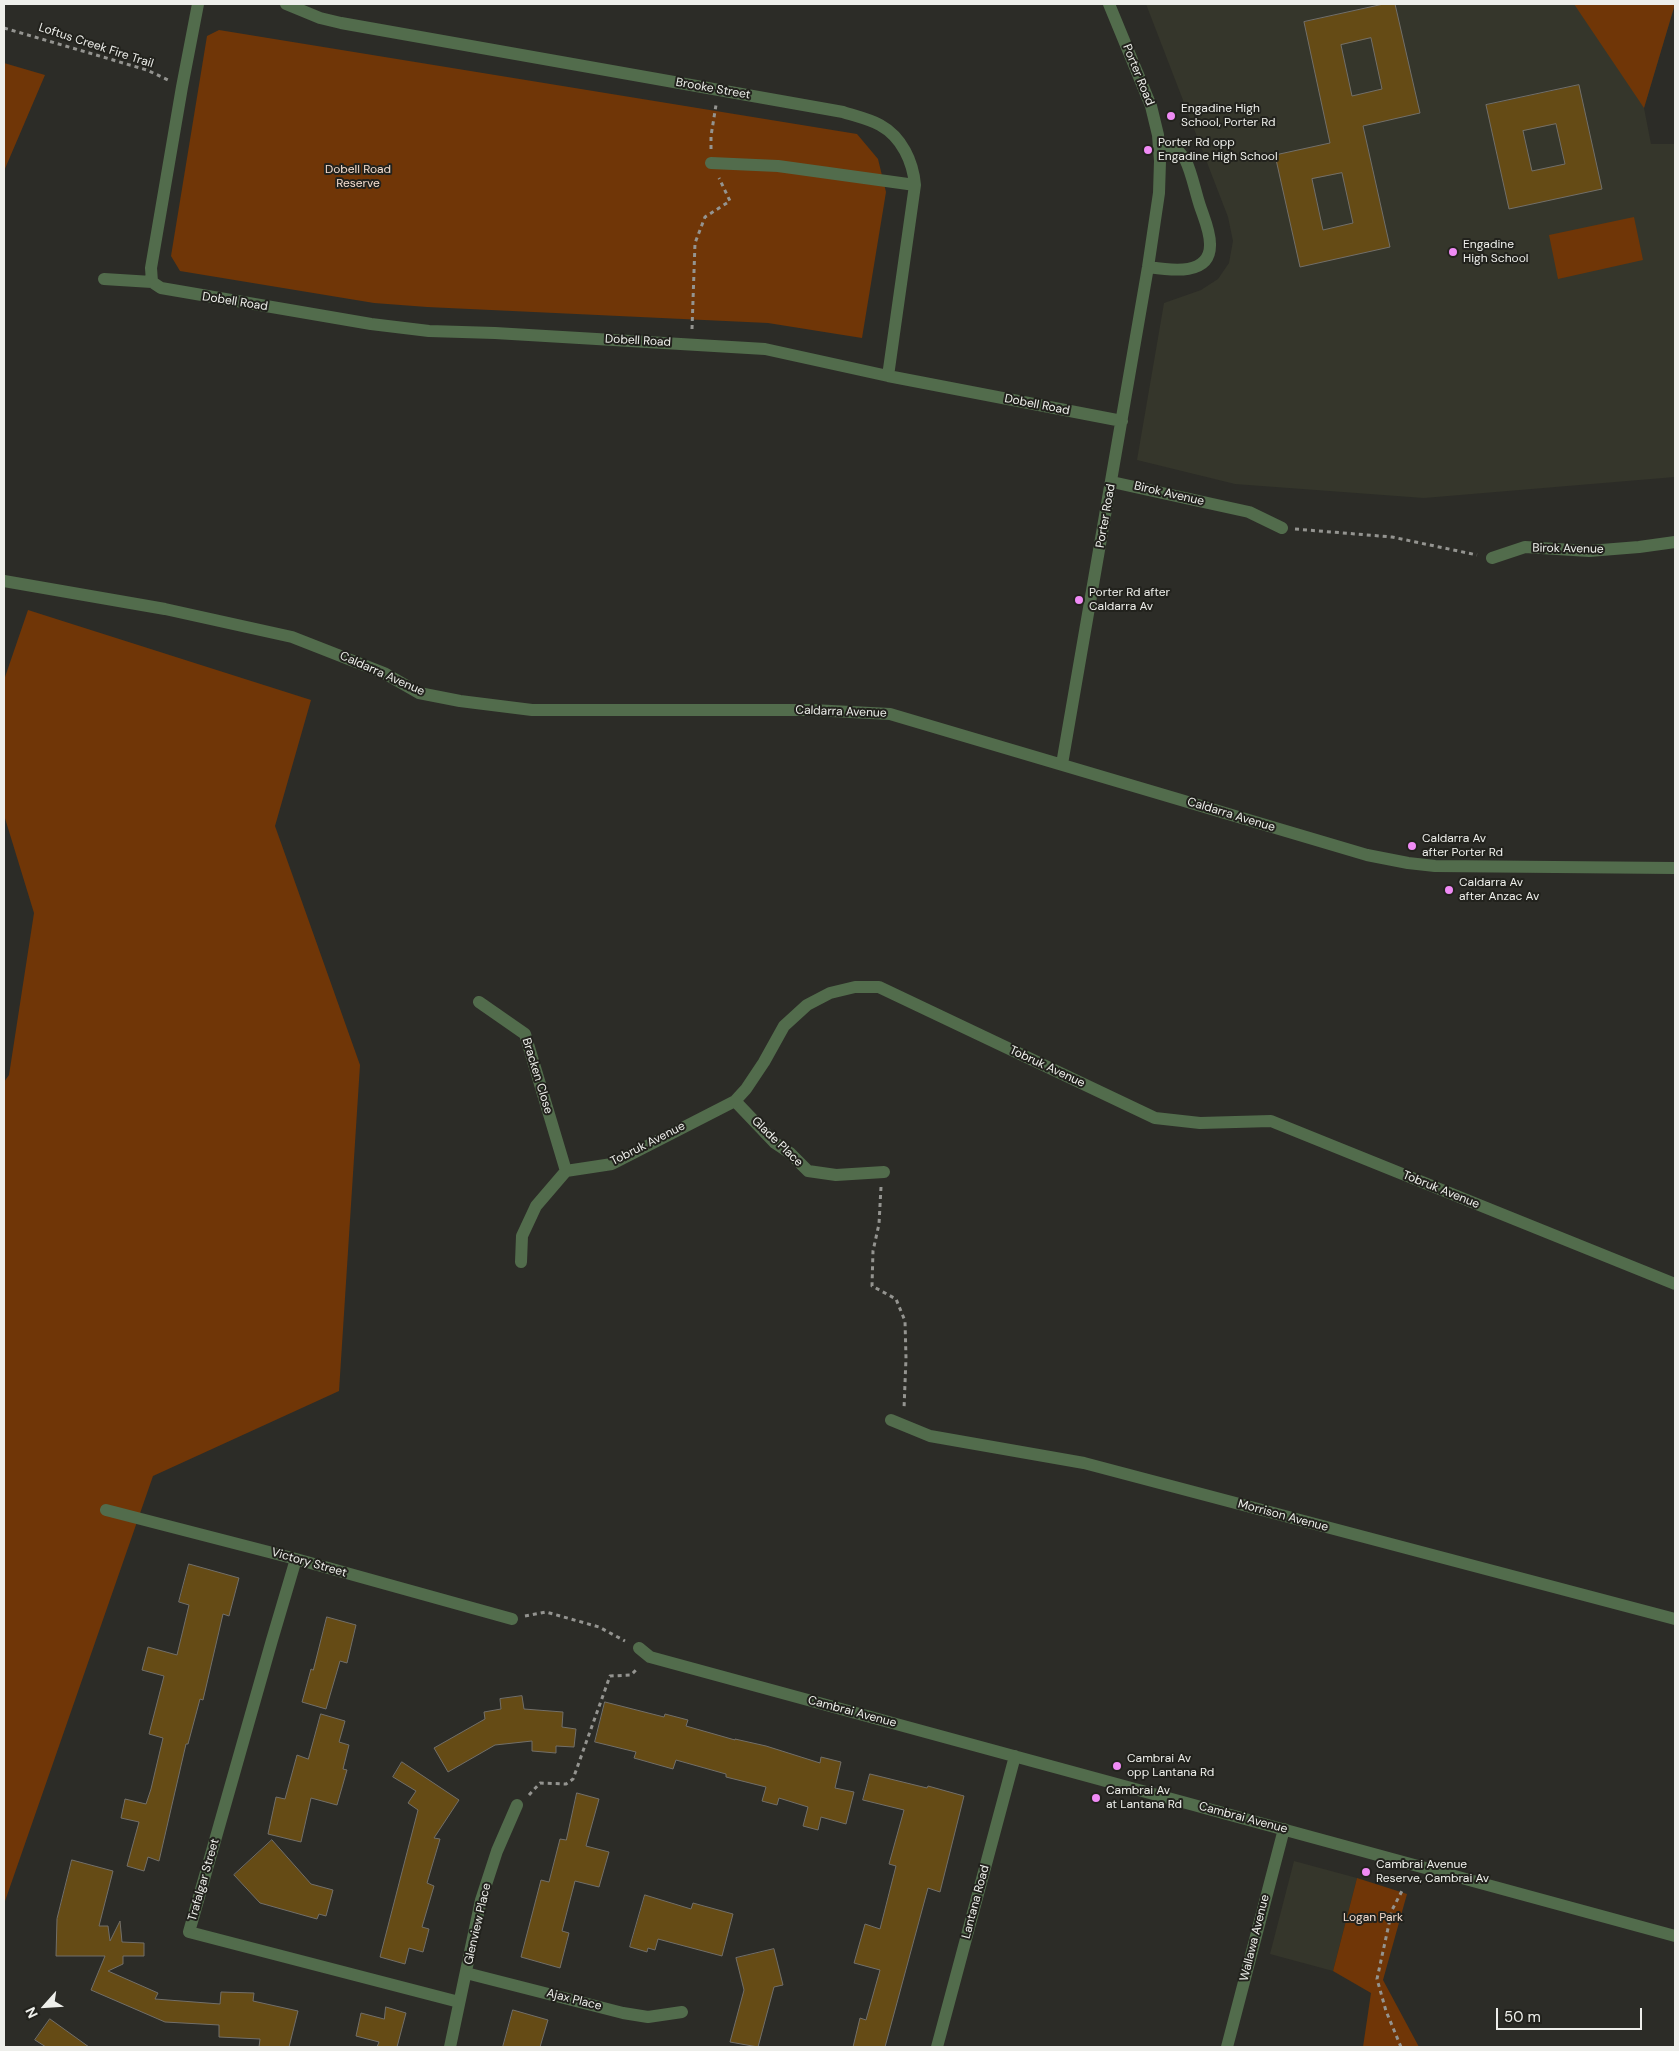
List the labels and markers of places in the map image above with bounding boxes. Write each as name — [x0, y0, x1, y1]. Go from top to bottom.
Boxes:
place label: Engadine High School, Porter Rd — [1181, 102, 1275, 130]
marker: Engadine High School, Porter Rd — [1165, 110, 1177, 122]
place label: Porter Rd opp Engadine High School — [1158, 136, 1278, 164]
marker: Porter Rd opp Engadine High School — [1142, 144, 1154, 156]
place label: Engadine High School — [1463, 238, 1528, 266]
marker: Engadine High School — [1447, 246, 1459, 258]
place label: Porter Rd after Caldarra Av — [1089, 586, 1170, 614]
marker: Porter Rd after Caldarra Av — [1073, 594, 1085, 606]
place label: Caldarra Av after Porter Rd — [1422, 832, 1503, 860]
marker: Caldarra Av after Porter Rd — [1406, 840, 1418, 852]
place label: Caldarra Av after Anzac Av — [1459, 876, 1539, 904]
marker: Caldarra Av after Anzac Av — [1443, 884, 1455, 896]
place label: Cambrai Av opp Lantana Rd — [1127, 1752, 1214, 1780]
marker: Cambrai Av opp Lantana Rd — [1111, 1760, 1123, 1772]
place label: Cambrai Av at Lantana Rd — [1106, 1784, 1182, 1812]
marker: Cambrai Av at Lantana Rd — [1090, 1792, 1102, 1804]
place label: Cambrai Avenue Reserve, Cambrai Av — [1376, 1858, 1489, 1886]
marker: Cambrai Avenue Reserve, Cambrai Av — [1360, 1866, 1372, 1878]

